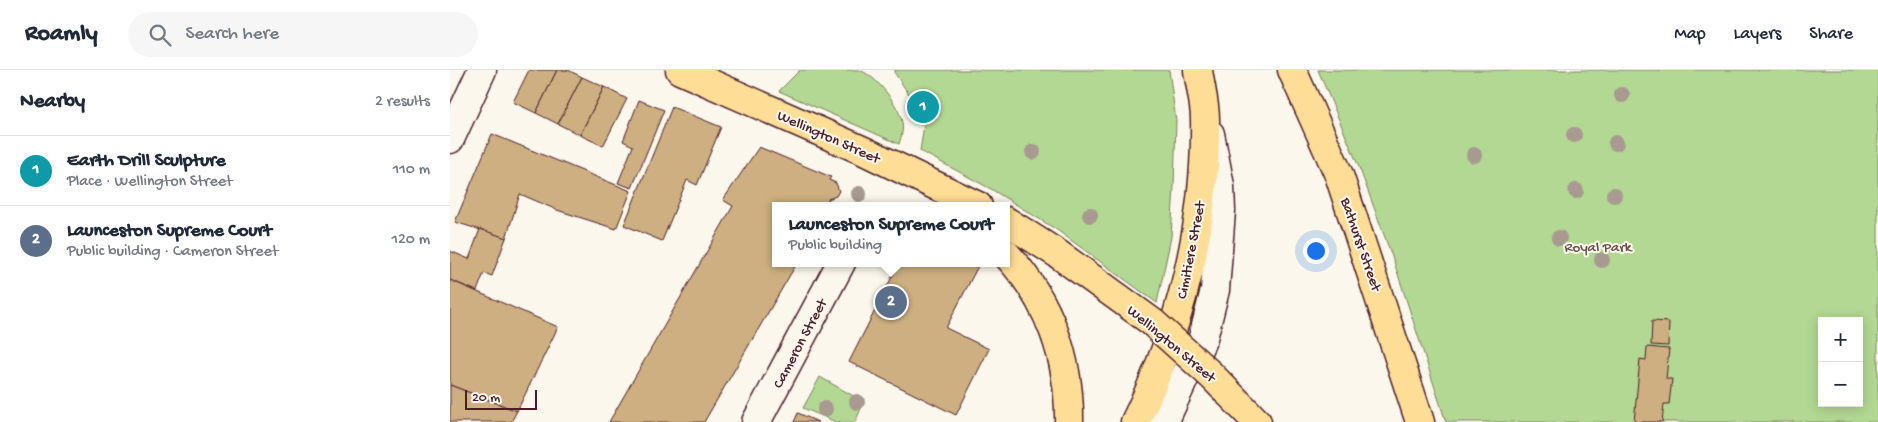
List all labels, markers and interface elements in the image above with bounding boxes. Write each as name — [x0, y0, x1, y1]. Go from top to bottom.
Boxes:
search box — [128, 12, 478, 57]
text: Roamly — [25, 20, 98, 49]
icon: search — [146, 21, 174, 49]
text: Search here — [186, 23, 279, 46]
text: Map — [1674, 24, 1706, 45]
text: Layers — [1734, 24, 1781, 45]
text: Share — [1809, 24, 1853, 45]
pin: 1 — [907, 88, 939, 126]
text: Nearby — [20, 90, 85, 115]
text: 2 results — [375, 93, 430, 112]
street label: Wellington Street — [774, 107, 884, 169]
text: Earth Drill Sculpture — [67, 150, 226, 173]
text: 1 — [33, 161, 39, 180]
text: 110 m — [393, 161, 430, 180]
text: Place · Wellington Street — [67, 173, 233, 192]
street label: Bathurst Street — [1335, 195, 1385, 296]
street label: Cimitiere Street — [1174, 198, 1211, 301]
popup — [772, 202, 1010, 267]
text: Launceston Supreme Court — [789, 214, 993, 237]
text: Launceston Supreme Court — [67, 220, 272, 243]
text: 2 — [32, 231, 40, 250]
text: 120 m — [391, 231, 430, 250]
text: Public building — [789, 237, 882, 256]
your location — [1303, 238, 1329, 264]
park label: Royal Park — [1565, 239, 1633, 257]
text: Public building · Cameron Street — [67, 243, 278, 262]
pin: 2 — [875, 283, 907, 321]
street label: Cameron Street — [770, 295, 833, 392]
street label: Wellington Street — [1123, 302, 1220, 388]
map controls — [1818, 317, 1863, 407]
button: + — [1818, 317, 1863, 362]
button: − — [1818, 362, 1863, 407]
scale bar — [465, 387, 538, 410]
text: 20 m — [472, 390, 500, 407]

